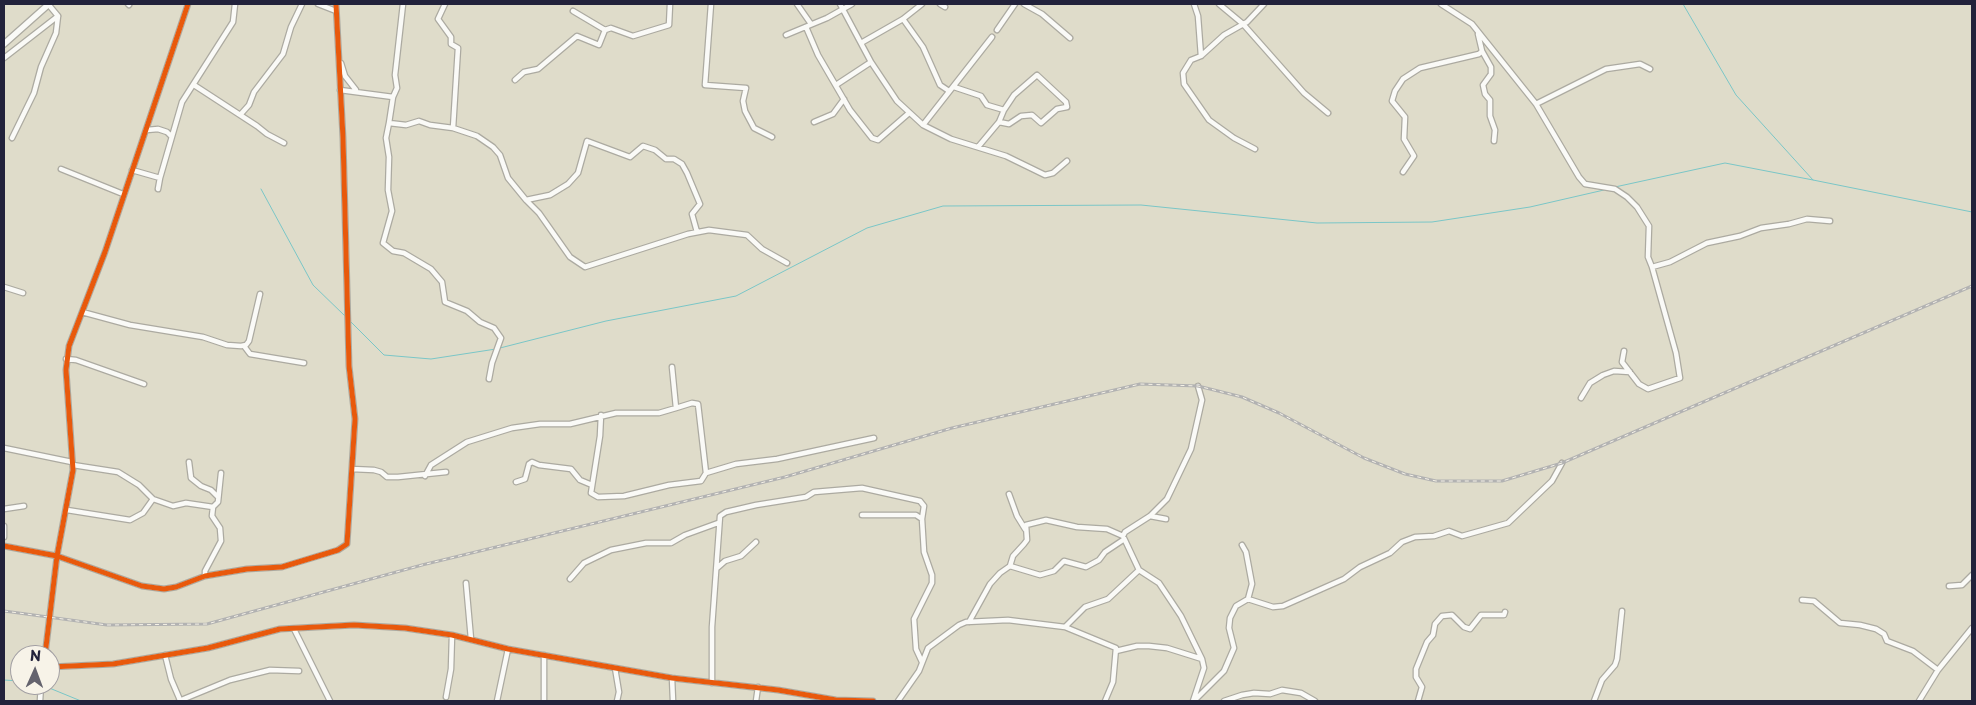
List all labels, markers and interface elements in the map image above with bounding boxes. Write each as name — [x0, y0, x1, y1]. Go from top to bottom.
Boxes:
north arrow — [10, 645, 60, 695]
text: N — [30, 645, 41, 666]

